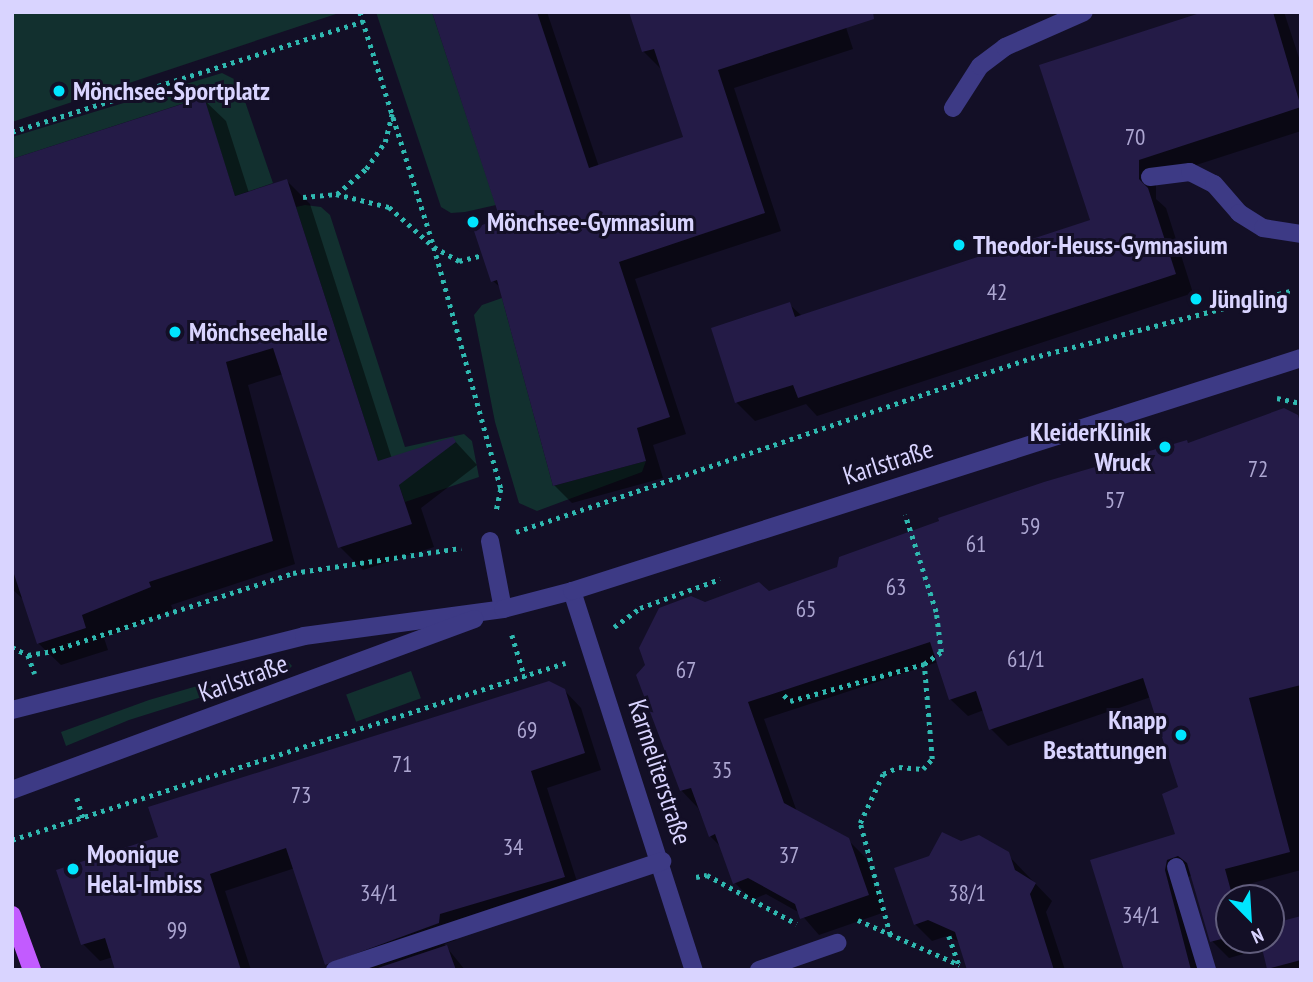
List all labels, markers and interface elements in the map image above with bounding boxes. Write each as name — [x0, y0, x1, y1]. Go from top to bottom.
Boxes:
place label: Mönchsee-Sportplatz — [73, 75, 270, 107]
marker: Mönchsee-Sportplatz — [51, 83, 67, 99]
house number: 70 — [1125, 123, 1145, 151]
place label: Mönchsee-Gymnasium — [487, 206, 694, 238]
marker: Mönchsee-Gymnasium — [465, 214, 481, 230]
place label: Theodor-Heuss-Gymnasium — [973, 229, 1228, 261]
marker: Theodor-Heuss-Gymnasium — [951, 237, 967, 253]
house number: 42 — [987, 278, 1007, 306]
place label: Jüngling — [1210, 283, 1288, 315]
marker: Jüngling — [1188, 291, 1204, 307]
place label: Mönchseehalle — [189, 316, 328, 348]
marker: Mönchseehalle — [167, 324, 183, 340]
place label: KleiderKlinik Wruck — [1030, 416, 1151, 478]
street label: Karlstraße — [839, 433, 937, 491]
marker: KleiderKlinik Wruck — [1157, 439, 1173, 455]
house number: 72 — [1248, 455, 1268, 483]
house number: 57 — [1105, 486, 1125, 514]
house number: 59 — [1020, 512, 1040, 540]
house number: 61 — [966, 530, 986, 558]
house number: 63 — [886, 573, 906, 601]
house number: 65 — [796, 595, 816, 623]
house number: 61/1 — [1007, 645, 1045, 673]
street label: Karlstraße — [194, 647, 292, 709]
house number: 67 — [676, 656, 696, 684]
street label: Karmeliterstraße — [622, 695, 698, 849]
place label: Knapp Bestattungen — [1043, 704, 1167, 766]
house number: 69 — [517, 716, 537, 744]
marker: Knapp Bestattungen — [1173, 727, 1189, 743]
house number: 71 — [392, 750, 412, 778]
house number: 35 — [712, 756, 732, 784]
house number: 73 — [291, 781, 311, 809]
house number: 34 — [503, 833, 523, 861]
place label: Moonique Helal-Imbiss — [87, 838, 202, 900]
house number: 37 — [779, 841, 799, 869]
marker: Moonique Helal-Imbiss — [65, 861, 81, 877]
house number: 34/1 — [360, 879, 398, 907]
house number: 38/1 — [948, 879, 986, 907]
north arrow — [1215, 884, 1285, 954]
house number: 34/1 — [1122, 901, 1160, 929]
house number: 99 — [167, 916, 187, 944]
text: N — [1248, 923, 1267, 949]

